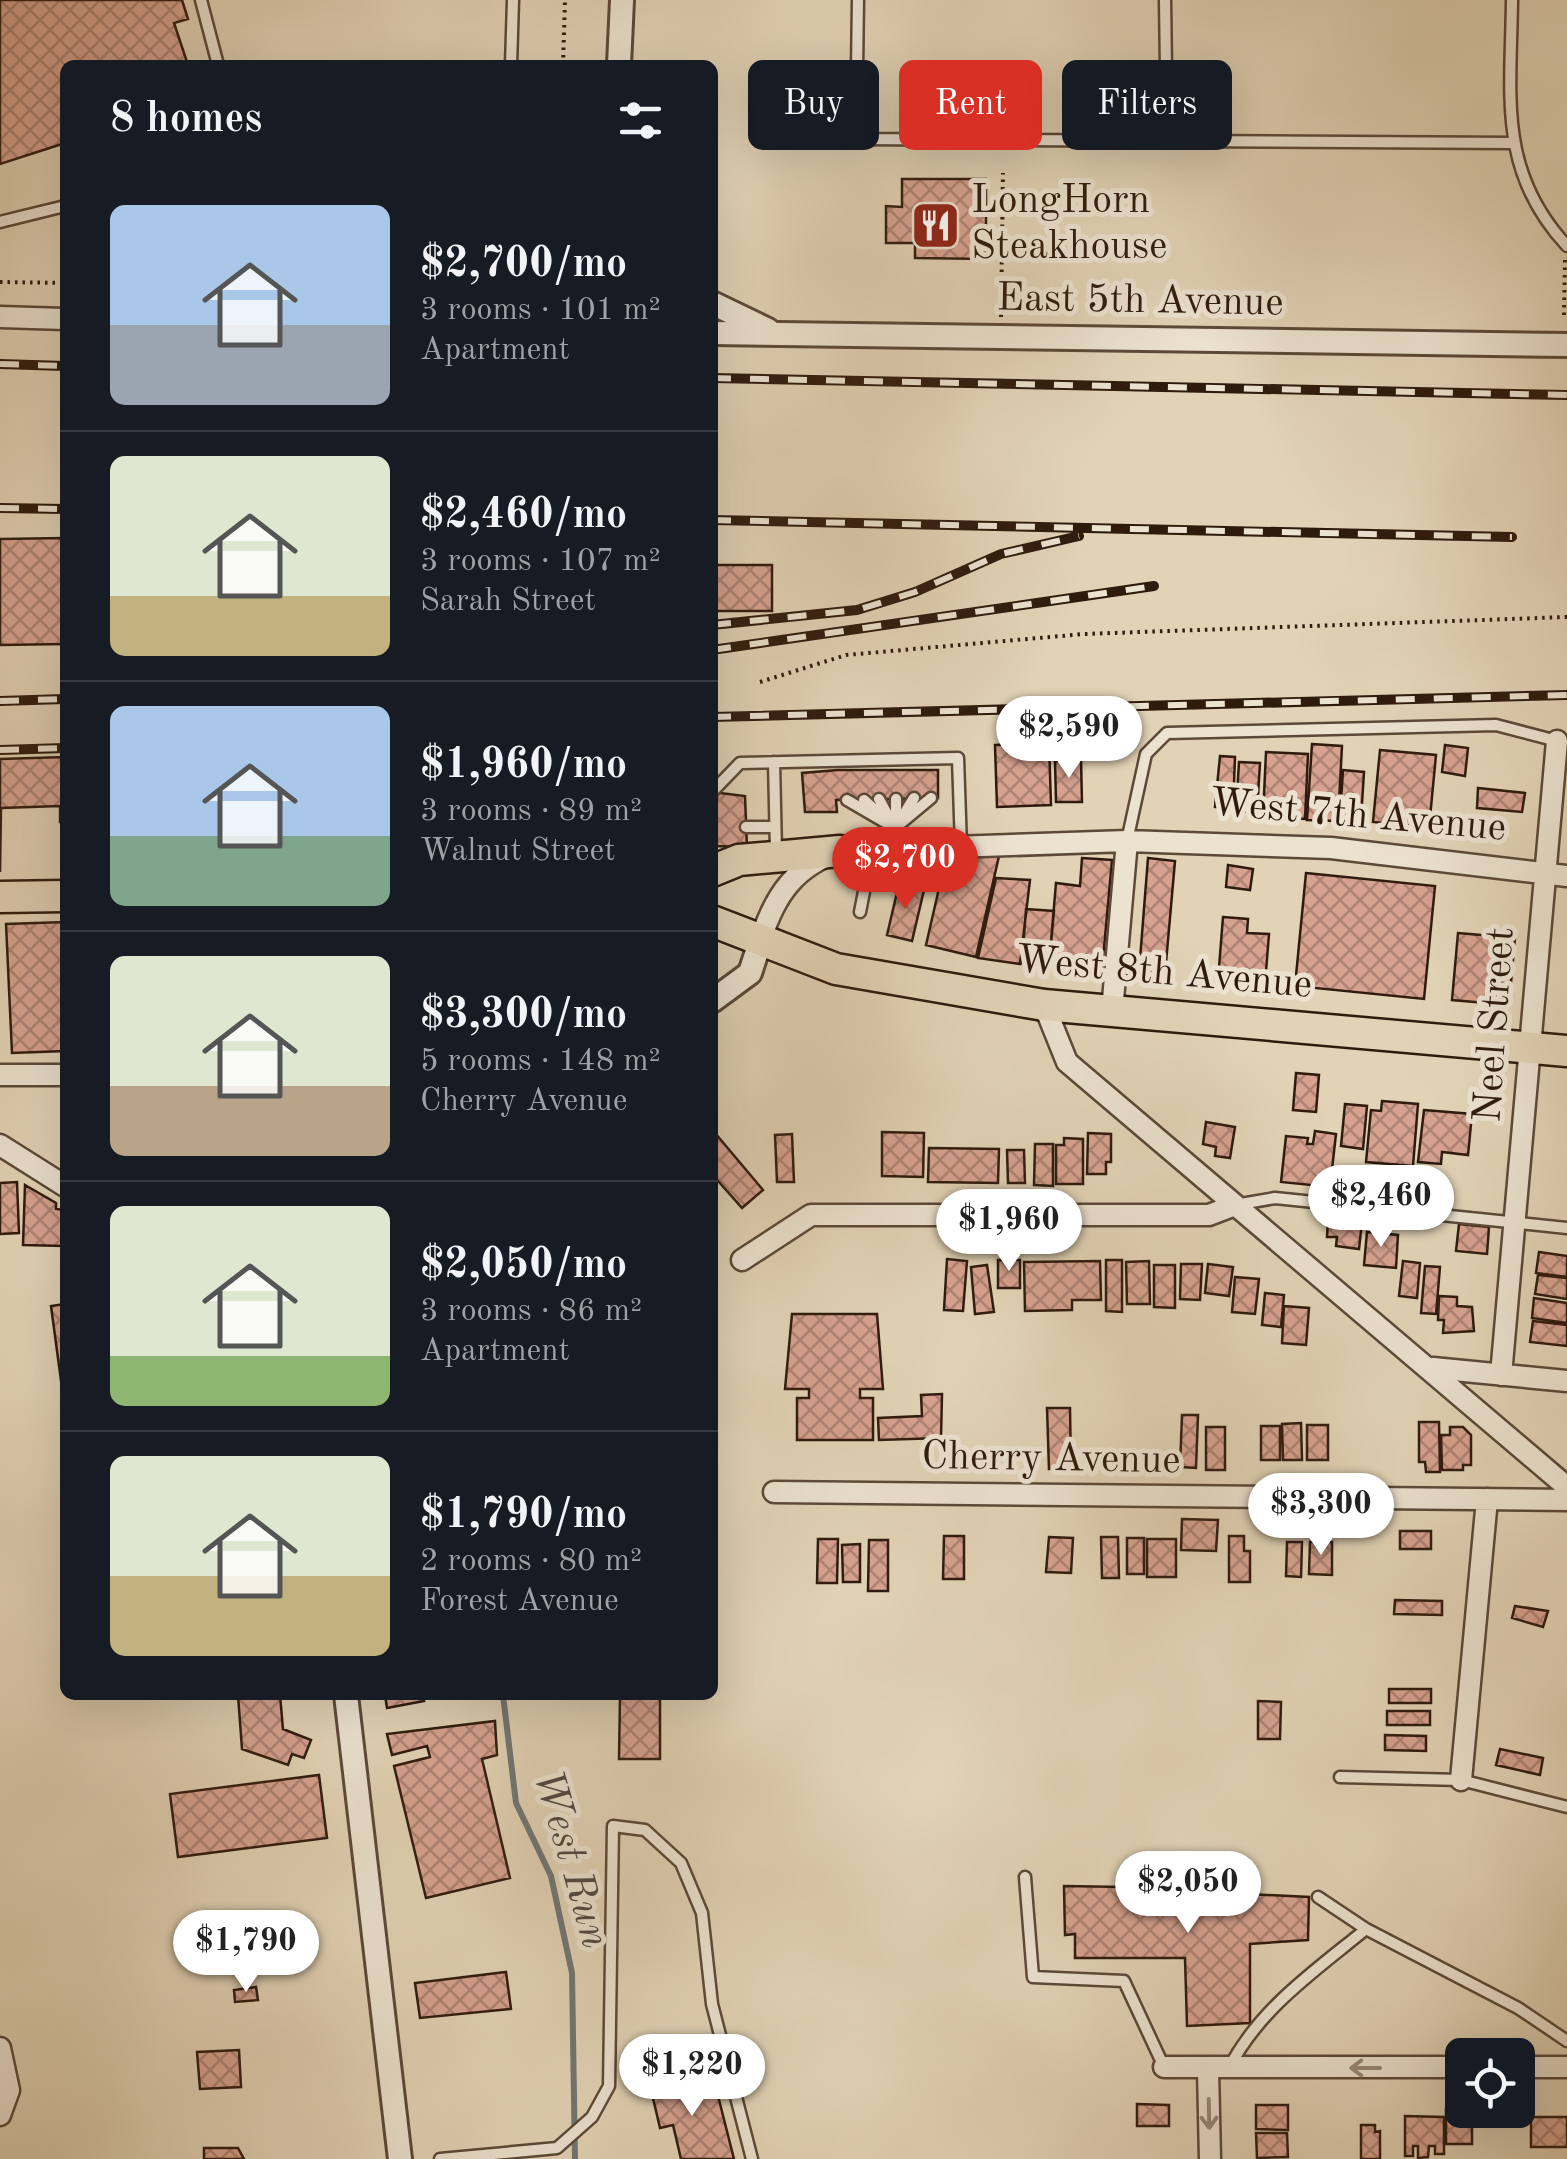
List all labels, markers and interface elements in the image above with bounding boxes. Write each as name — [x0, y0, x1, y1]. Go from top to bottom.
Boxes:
chip: Buy — [748, 60, 879, 150]
chip: Rent — [899, 60, 1042, 150]
chip: Filters — [1062, 60, 1232, 150]
icon: filters — [613, 93, 668, 148]
text: 8 homes — [110, 99, 262, 141]
place label: LongHorn Steakhouse — [971, 182, 1167, 268]
restaurant icon: LongHorn Steakhouse — [910, 199, 962, 251]
text: $2,700/mo — [420, 244, 627, 286]
icon: home — [190, 245, 310, 365]
street label: East 5th Avenue — [996, 279, 1284, 325]
text: 3 rooms · 101 m² — [420, 295, 661, 327]
text: Apartment — [420, 335, 570, 367]
text: $2,460/mo — [420, 495, 627, 537]
icon: home — [190, 496, 310, 616]
text: 3 rooms · 107 m² — [420, 546, 661, 578]
text: Sarah Street — [420, 586, 596, 618]
pin: $2,590 — [988, 696, 1150, 781]
text: $2,590 — [1018, 712, 1120, 744]
text: $1,960/mo — [420, 745, 627, 787]
icon: home — [190, 746, 310, 866]
street label: West 7th Avenue — [1208, 784, 1508, 850]
text: 3 rooms · 89 m² — [420, 796, 642, 828]
pin: $2,700 — [824, 827, 986, 912]
text: Walnut Street — [420, 836, 615, 868]
text: $2,700 — [854, 843, 956, 875]
street label: Neel Street — [1469, 926, 1523, 1124]
street label: West 8th Avenue — [1014, 941, 1314, 1007]
text: $3,300/mo — [420, 995, 627, 1037]
icon: home — [190, 996, 310, 1116]
text: 5 rooms · 148 m² — [420, 1046, 661, 1078]
text: Cherry Avenue — [420, 1086, 627, 1118]
pin: $2,460 — [1300, 1165, 1462, 1250]
text: $2,460 — [1330, 1181, 1432, 1213]
pin: $1,960 — [928, 1189, 1090, 1274]
text: $1,960 — [958, 1205, 1060, 1237]
text: $2,050/mo — [420, 1245, 627, 1287]
icon: home — [190, 1246, 310, 1366]
text: 3 rooms · 86 m² — [420, 1296, 642, 1328]
text: Apartment — [420, 1336, 570, 1368]
street label: Cherry Avenue — [921, 1438, 1181, 1482]
pin: $3,300 — [1240, 1473, 1402, 1558]
text: $3,300 — [1270, 1489, 1372, 1521]
text: $1,790/mo — [420, 1495, 627, 1537]
icon: home — [190, 1496, 310, 1616]
text: 2 rooms · 80 m² — [420, 1546, 642, 1578]
text: Forest Avenue — [420, 1586, 619, 1618]
water label: West Run — [525, 1765, 615, 1953]
pin: $2,050 — [1107, 1851, 1269, 1936]
text: $2,050 — [1137, 1867, 1239, 1899]
pin: $1,790 — [165, 1910, 327, 1995]
text: $1,790 — [195, 1926, 297, 1958]
pin: $1,220 — [611, 2034, 773, 2119]
map controls — [1445, 2038, 1535, 2128]
button: locate — [1445, 2038, 1535, 2128]
text: $1,220 — [641, 2050, 743, 2082]
one-way arrow — [1350, 2058, 1382, 2078]
one-way arrow — [1200, 2098, 1218, 2130]

